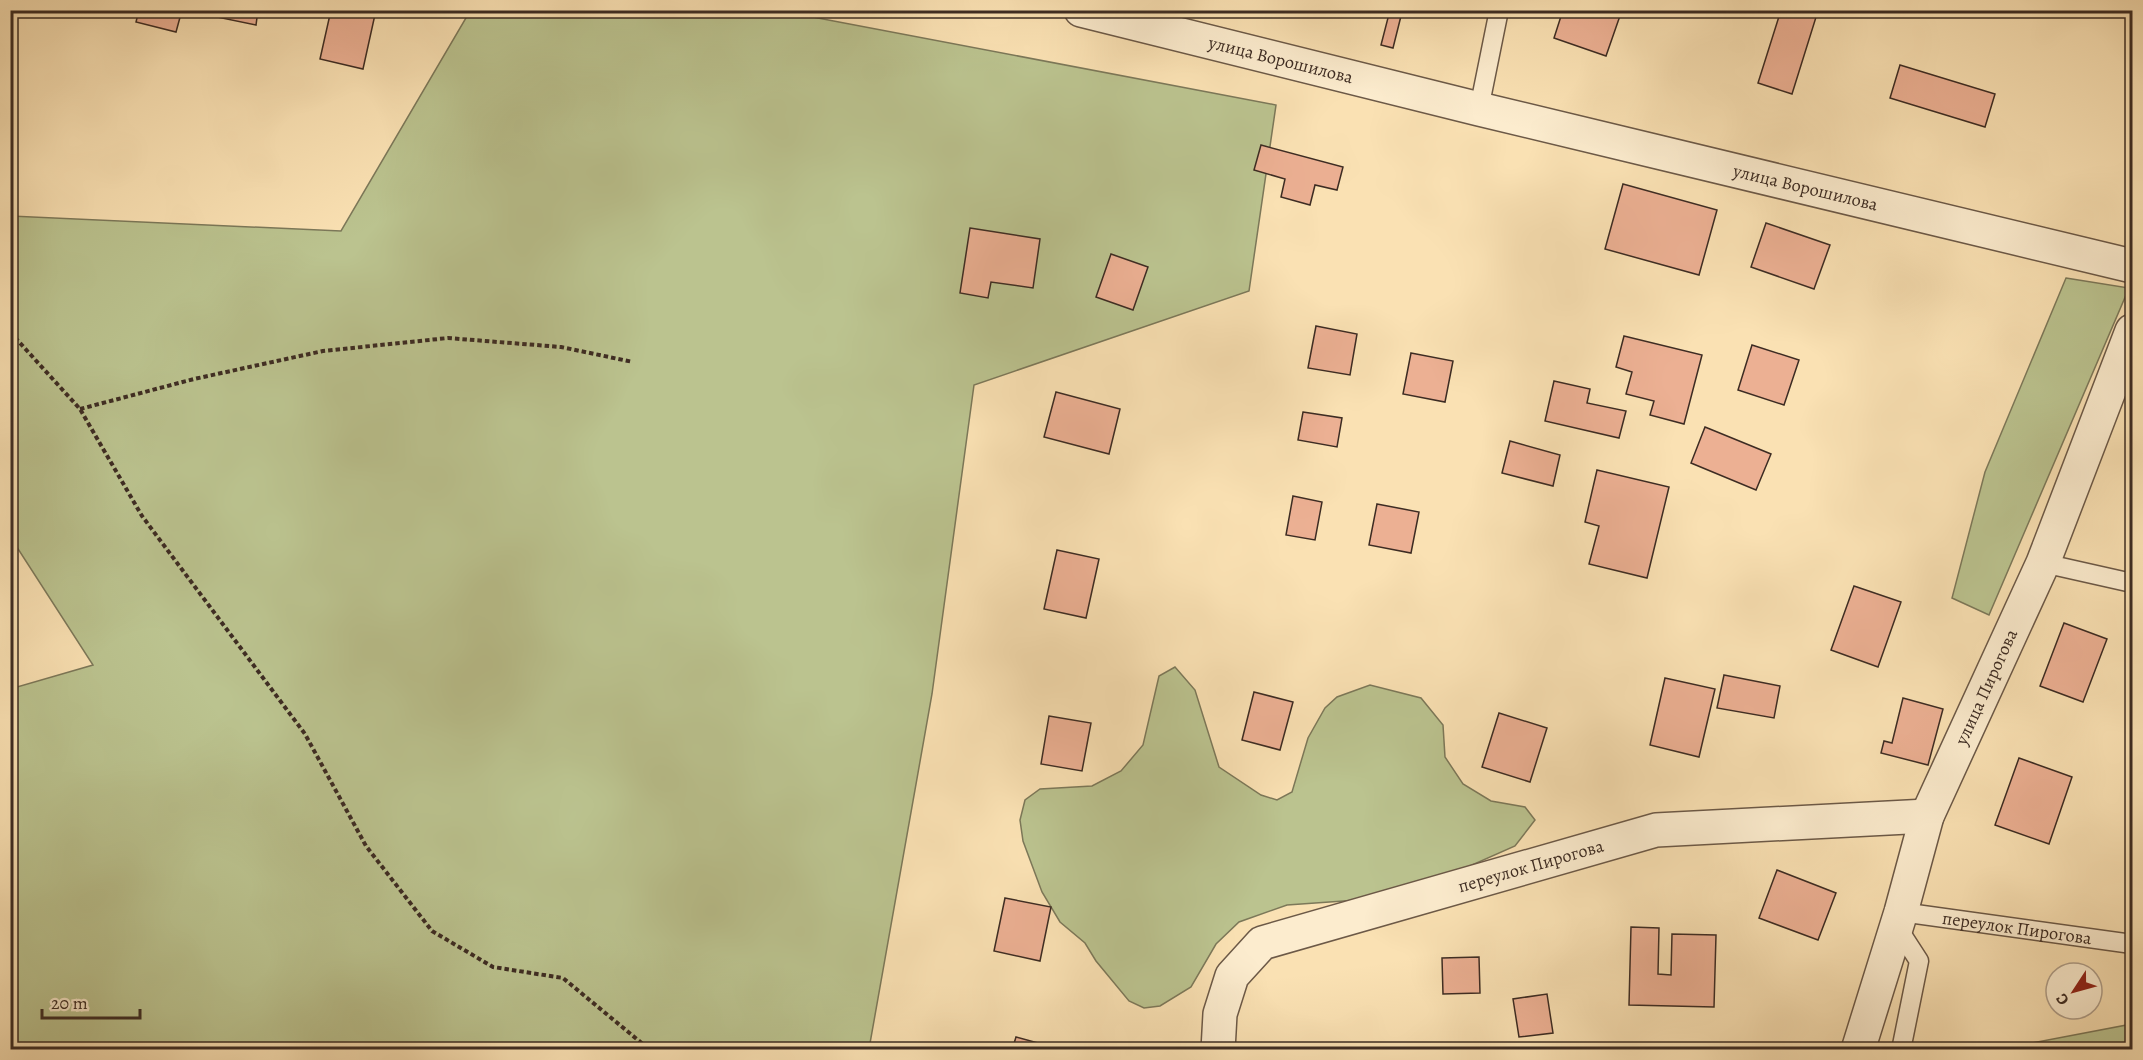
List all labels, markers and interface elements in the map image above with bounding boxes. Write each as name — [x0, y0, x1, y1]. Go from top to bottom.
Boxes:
street label: улица Ворошилова — [1205, 30, 1356, 89]
street label: улица Ворошилова — [1730, 158, 1881, 217]
street label: улица Пирогова — [1949, 625, 2023, 750]
street label: переулок Пирогова — [1455, 833, 1607, 898]
street label: переулок Пирогова — [1941, 906, 2094, 950]
north arrow — [2044, 961, 2104, 1021]
scale bar — [42, 982, 140, 1020]
text: С — [2051, 989, 2074, 1010]
text: 20 m — [51, 991, 88, 1015]

